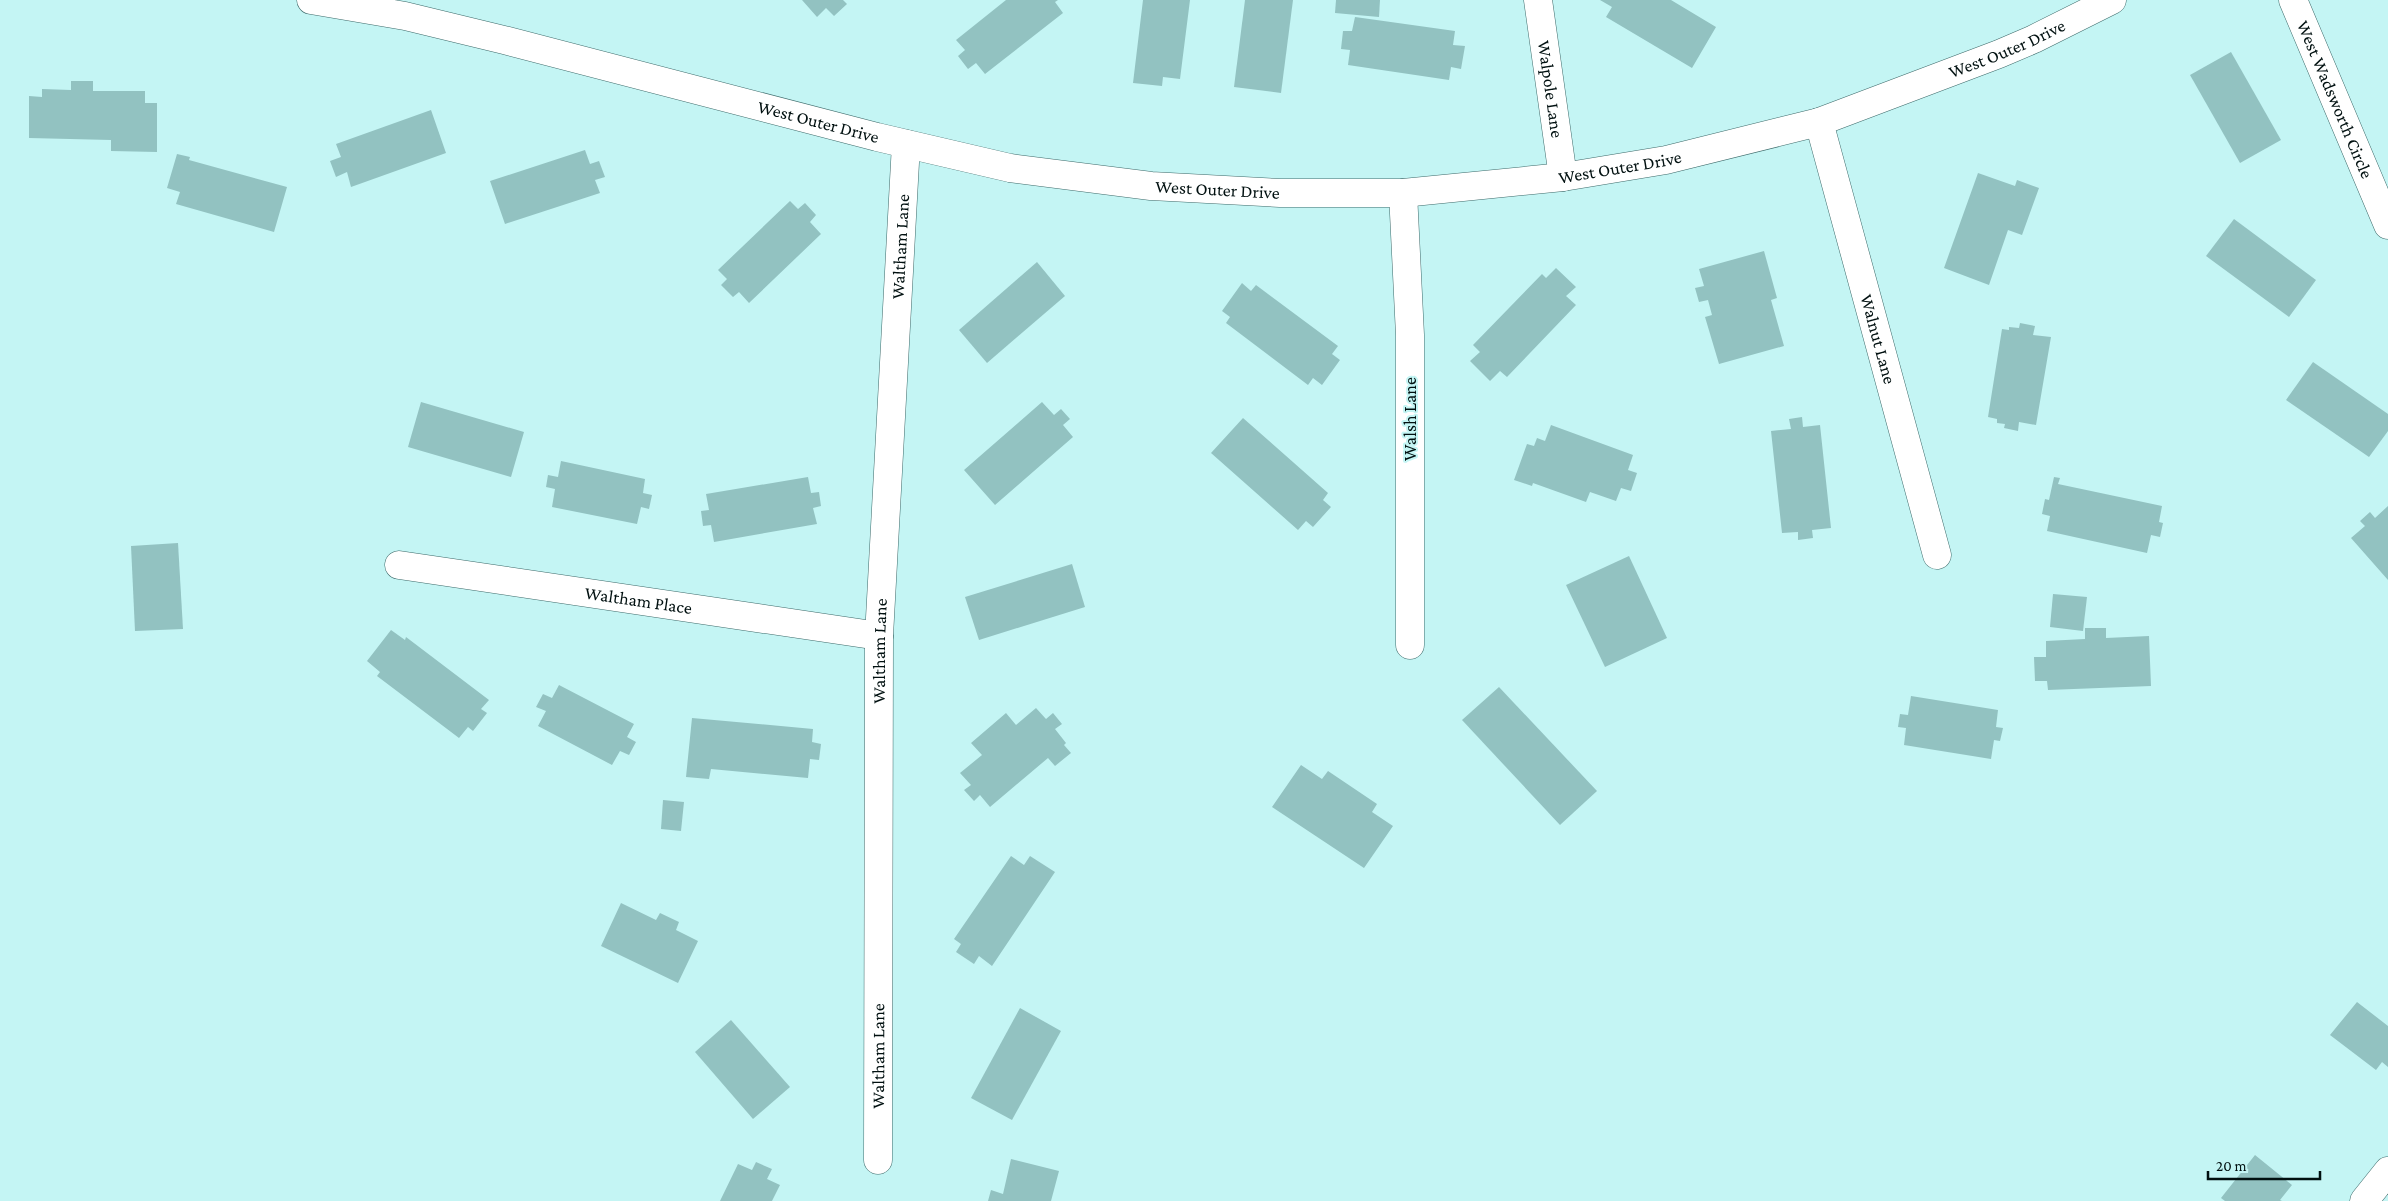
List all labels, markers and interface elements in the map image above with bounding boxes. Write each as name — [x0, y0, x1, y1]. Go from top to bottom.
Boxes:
street label: West Outer Drive — [1946, 15, 2068, 82]
street label: West Wadsworth Circle — [2293, 18, 2377, 182]
street label: Walpole Lane — [1534, 39, 1567, 139]
street label: West Outer Drive — [756, 96, 881, 147]
street label: West Outer Drive — [1557, 147, 1684, 188]
street label: West Outer Drive — [1155, 176, 1280, 203]
street label: Waltham Lane — [887, 193, 913, 300]
street label: Walnut Lane — [1856, 292, 1900, 386]
street label: Walsh Lane — [1400, 377, 1420, 461]
street label: Waltham Place — [583, 583, 693, 618]
street label: Waltham Lane — [869, 598, 891, 704]
street label: Waltham Lane — [868, 1003, 888, 1109]
scale bar — [2208, 1148, 2320, 1180]
text: 20 m — [2216, 1158, 2247, 1174]

